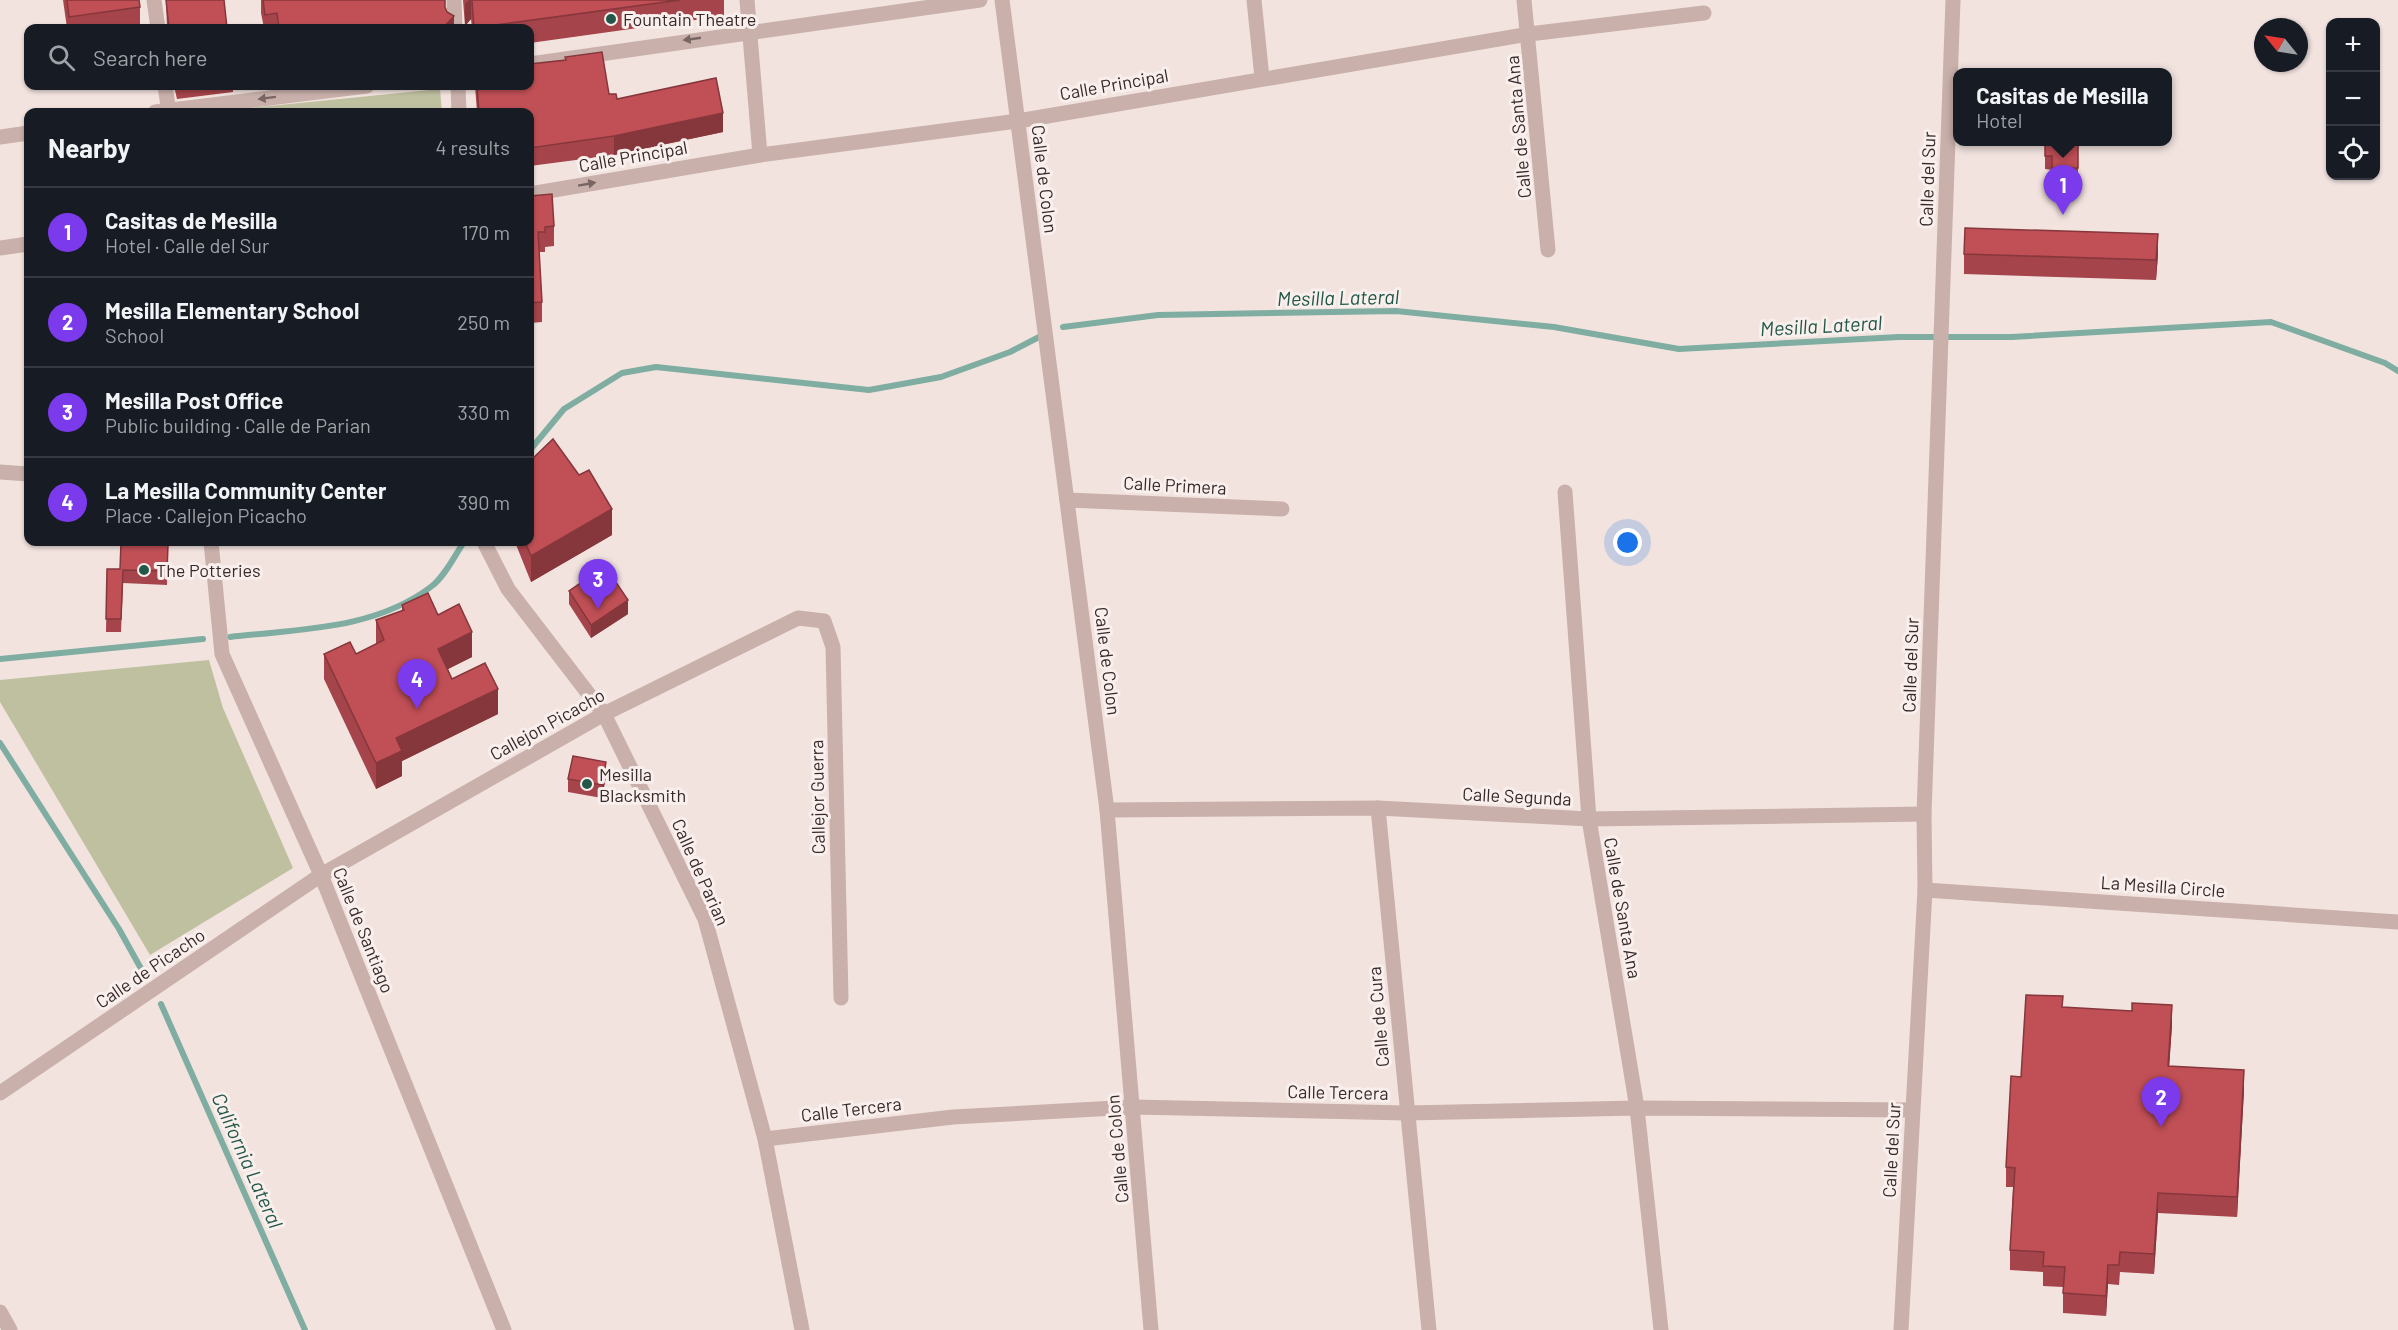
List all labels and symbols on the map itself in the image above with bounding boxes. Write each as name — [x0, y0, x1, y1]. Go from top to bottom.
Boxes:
place label: Fountain Theatre — [623, 8, 756, 30]
marker: Fountain Theatre — [604, 12, 618, 26]
north arrow — [2254, 18, 2308, 72]
one-way arrow — [682, 35, 701, 44]
street label: Calle de Santa Ana — [1501, 55, 1535, 199]
street label: Calle Principal — [1058, 64, 1170, 104]
one-way arrow — [257, 93, 276, 103]
street label: Calle de Colon — [1027, 124, 1063, 234]
street label: Calle del Sur — [1914, 131, 1940, 227]
street label: Calle Principal — [577, 136, 689, 176]
pin: 1 — [2044, 166, 2082, 215]
one-way arrow — [578, 179, 597, 188]
water label: Mesilla Lateral — [1277, 284, 1400, 310]
water label: Mesilla Lateral — [1759, 310, 1883, 340]
street label: Calle Primera — [1123, 471, 1227, 499]
your location — [1613, 528, 1642, 557]
place label: The Potteries — [156, 559, 261, 581]
pin: 3 — [578, 560, 618, 609]
marker: The Potteries — [137, 563, 151, 577]
street label: Calle de Colon — [1090, 606, 1126, 716]
street label: Calle del Sur — [1897, 617, 1923, 713]
pin: 4 — [398, 660, 436, 709]
street label: Callejon Picacho — [486, 683, 608, 765]
street label: Callejor Guerra — [805, 739, 829, 855]
place label: Mesilla Blacksmith — [599, 763, 686, 806]
marker: Mesilla Blacksmith — [580, 777, 594, 791]
street label: Calle Segunda — [1462, 782, 1572, 810]
street label: Calle de Parian — [668, 815, 734, 929]
street label: Calle de Santa Ana — [1600, 836, 1646, 980]
street label: Calle de Santiago — [329, 864, 399, 996]
street label: La Mesilla Circle — [2100, 871, 2226, 901]
street label: Calle de Picacho — [91, 923, 209, 1013]
street label: Calle de Cura — [1363, 966, 1393, 1068]
pin: 2 — [2142, 1078, 2180, 1127]
street label: Calle Tercera — [1287, 1080, 1389, 1104]
water label: California Lateral — [207, 1089, 289, 1232]
street label: Calle Tercera — [799, 1092, 903, 1126]
street label: Calle de Colon — [1101, 1094, 1133, 1204]
street label: Calle del Sur — [1878, 1101, 1905, 1198]

